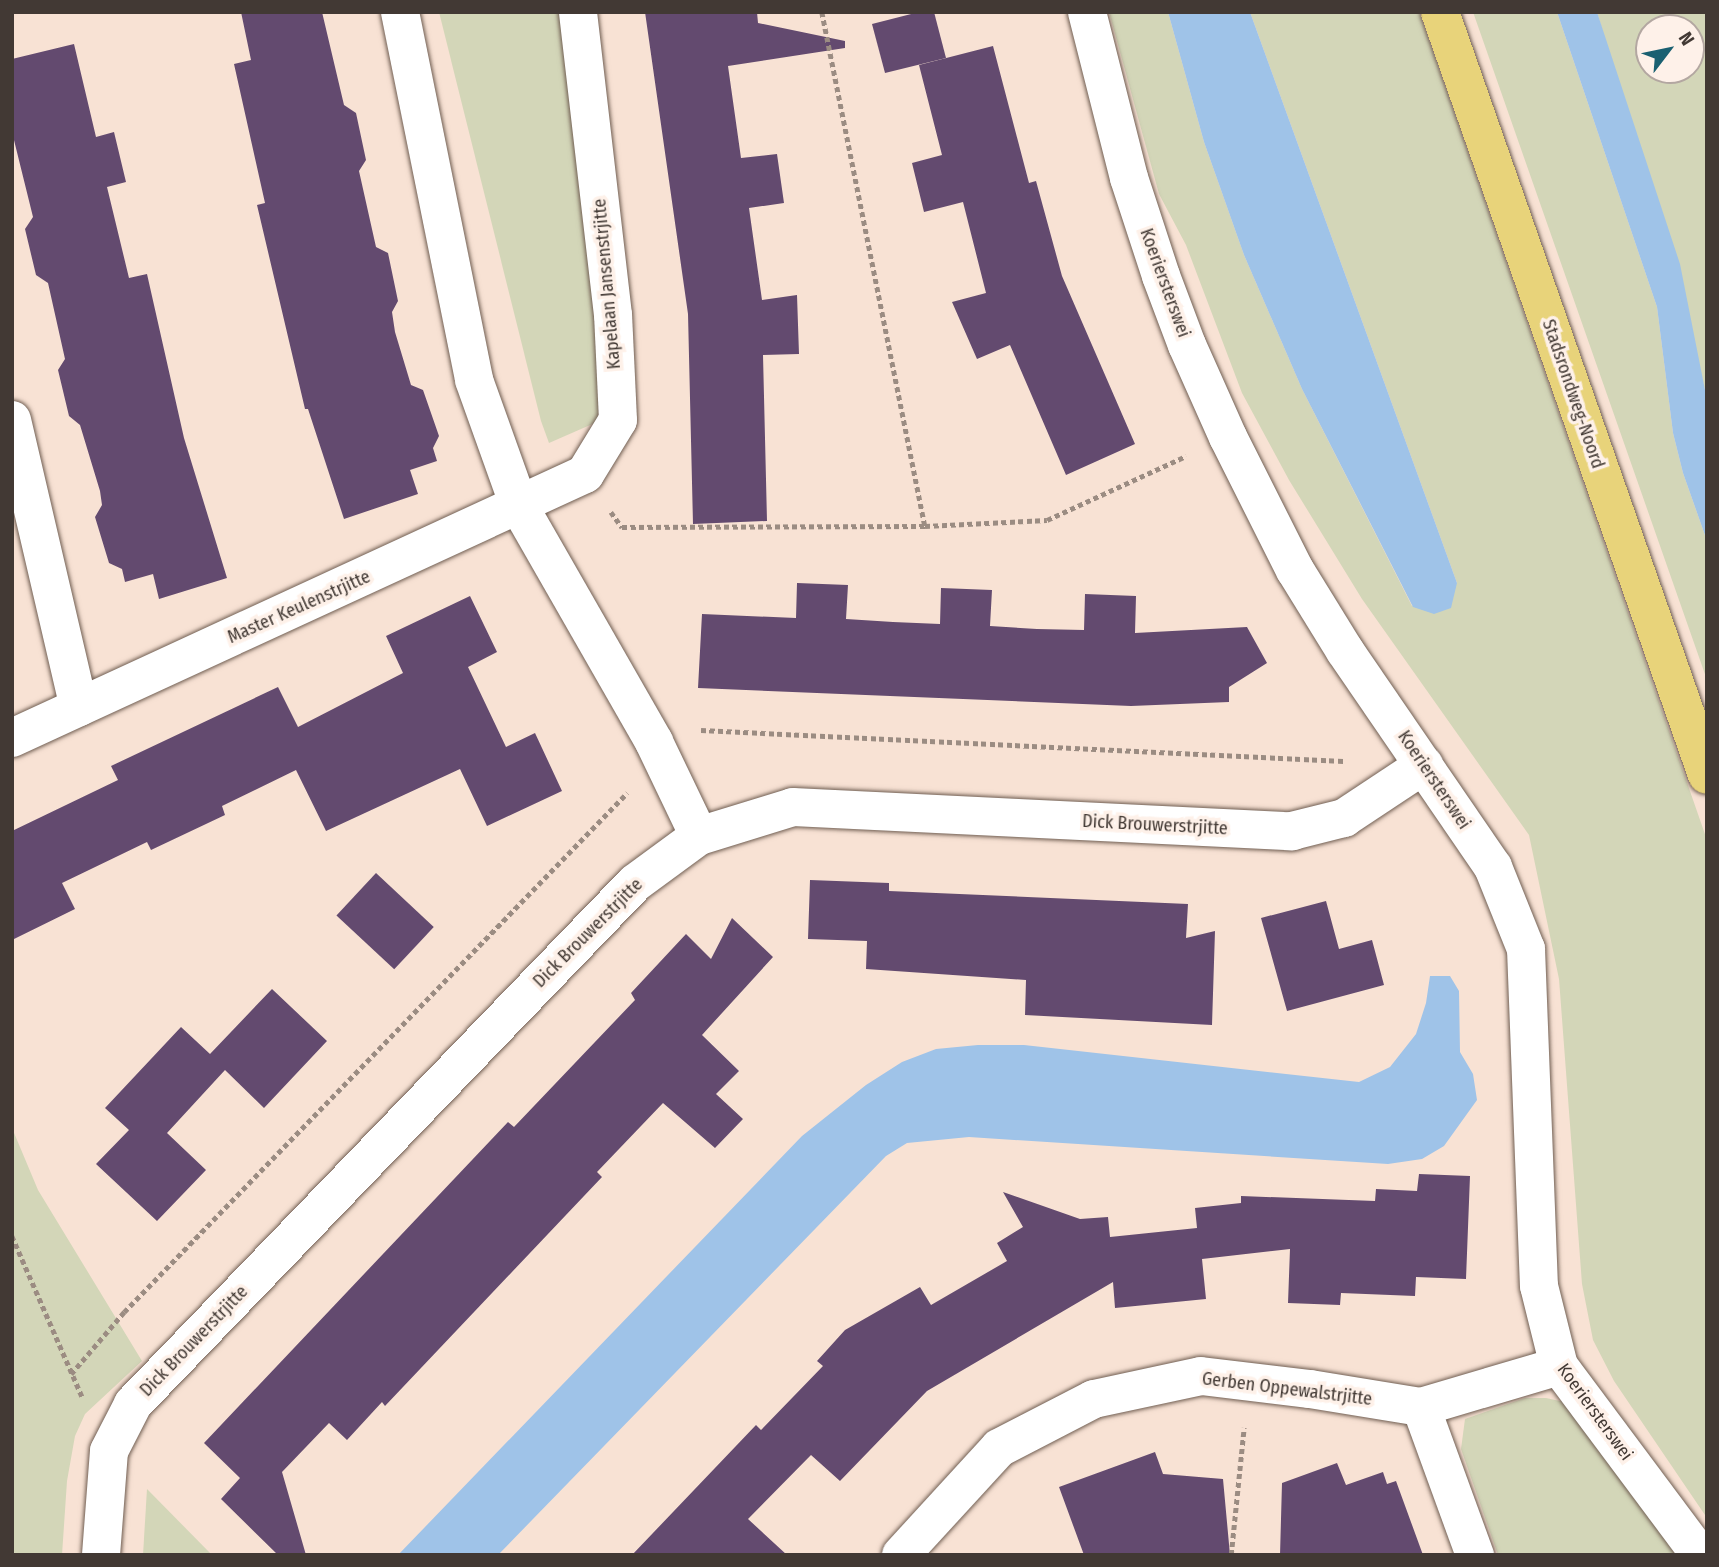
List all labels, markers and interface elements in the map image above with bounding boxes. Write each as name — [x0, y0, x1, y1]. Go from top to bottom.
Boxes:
north arrow — [1635, 14, 1705, 84]
text: N — [1674, 28, 1699, 50]
street label: Kapelaan Jansenstrjitte — [589, 198, 625, 370]
street label: Koeriersterswei — [1135, 226, 1195, 340]
street label: Stadsrondweg-Noord — [1537, 317, 1609, 471]
street label: Master Keulenstrjitte — [224, 566, 374, 648]
street label: Koeriersterswei — [1393, 727, 1475, 833]
street label: Dick Brouwerstrjitte — [1082, 810, 1228, 840]
street label: Dick Brouwerstrjitte — [529, 874, 647, 992]
street label: Dick Brouwerstrjitte — [136, 1281, 252, 1401]
street label: Koeriersterswei — [1553, 1359, 1637, 1465]
street label: Gerben Oppewalstrjitte — [1201, 1368, 1373, 1410]

